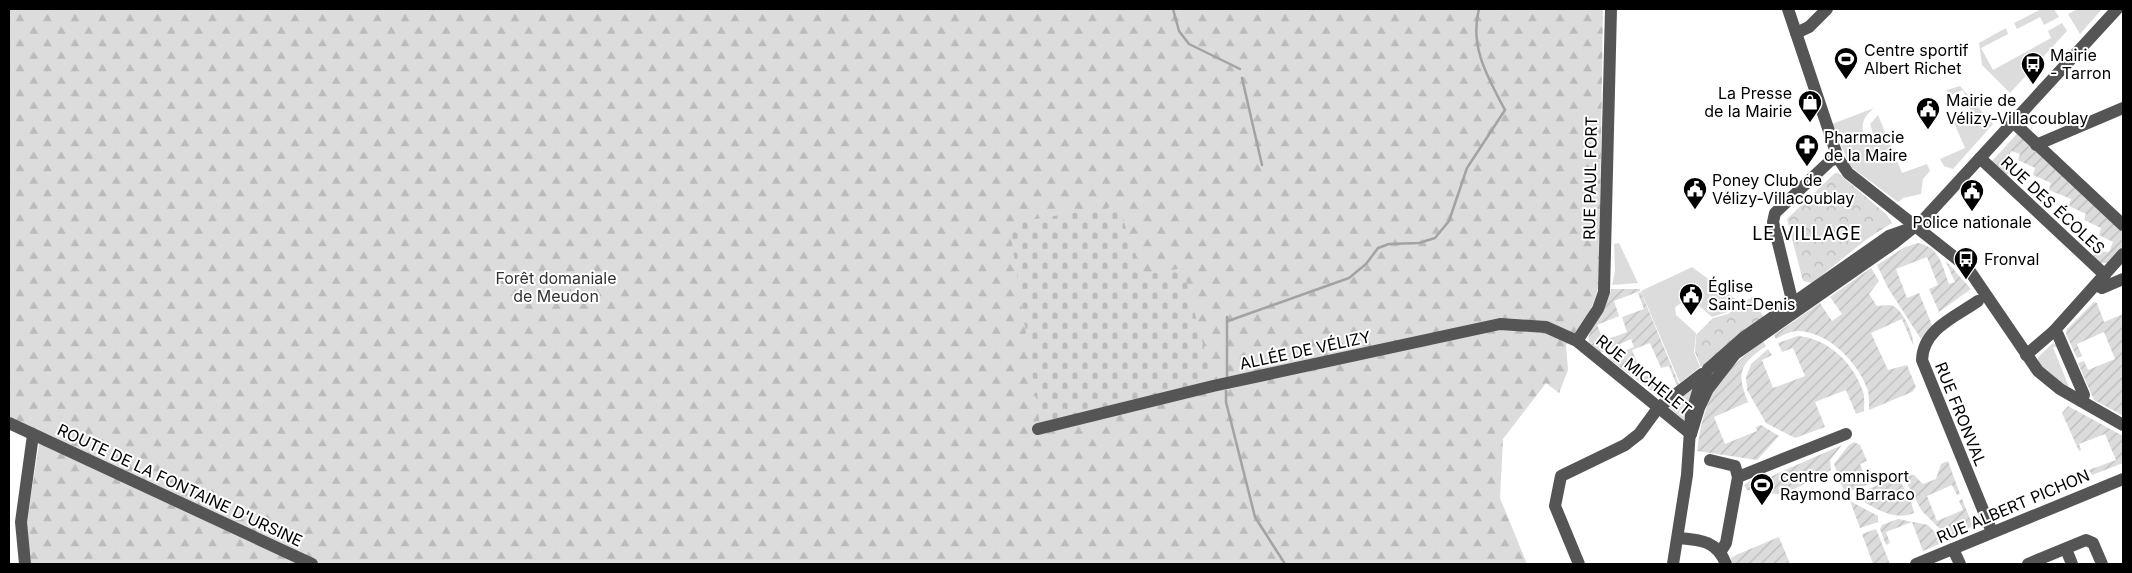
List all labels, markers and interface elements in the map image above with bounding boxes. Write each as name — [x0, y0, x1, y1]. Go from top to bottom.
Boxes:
place label: Centre sportif Albert Richet — [1864, 40, 1969, 78]
place label: Mairie - Tarron — [2050, 45, 2111, 83]
sports icon: Centre sportif Albert Richet — [1833, 46, 1859, 80]
bus stop icon: Mairie - Tarron — [2020, 51, 2046, 85]
place label: La Presse de la Mairie — [1704, 83, 1792, 121]
shop icon: La Presse de la Mairie — [1797, 89, 1823, 123]
place label: Mairie de Vélizy-Villacoublay — [1946, 90, 2088, 128]
public building icon: Mairie de Vélizy-Villacoublay — [1915, 96, 1941, 130]
street label: RUE PAUL FORT — [1579, 116, 1601, 240]
place label: Pharmacie de la Maire — [1824, 127, 1907, 165]
pharmacy icon: Pharmacie de la Maire — [1794, 133, 1820, 167]
street label: RUE DES ÉCOLES — [1997, 152, 2109, 258]
place label: Poney Club de Vélizy-Villacoublay — [1712, 170, 1854, 208]
public building icon: Poney Club de Vélizy-Villacoublay — [1682, 176, 1708, 210]
public building icon: Police nationale — [1959, 178, 1985, 212]
place label: Police nationale — [1912, 212, 2032, 232]
district label: LE VILLAGE — [1752, 223, 1862, 244]
bus stop icon: Fronval — [1953, 246, 1979, 280]
place label: Fronval — [1984, 249, 2039, 269]
park label: Forêt domaniale de Meudon — [495, 268, 617, 306]
place label: Église Saint-Denis — [1708, 276, 1796, 314]
public building icon: Église Saint-Denis — [1678, 282, 1704, 316]
street label: ALLÉE DE VÉLIZY — [1238, 326, 1372, 374]
street label: RUE MICHELET — [1592, 330, 1696, 420]
street label: RUE FRONVAL — [1931, 359, 1991, 469]
street label: ROUTE DE LA FONTAINE D'URSINE — [54, 419, 306, 551]
street label: RUE ALBERT PICHON — [1934, 465, 2092, 547]
place label: centre omnisport Raymond Barraco — [1780, 466, 1915, 504]
sports icon: centre omnisport Raymond Barraco — [1749, 472, 1775, 506]

